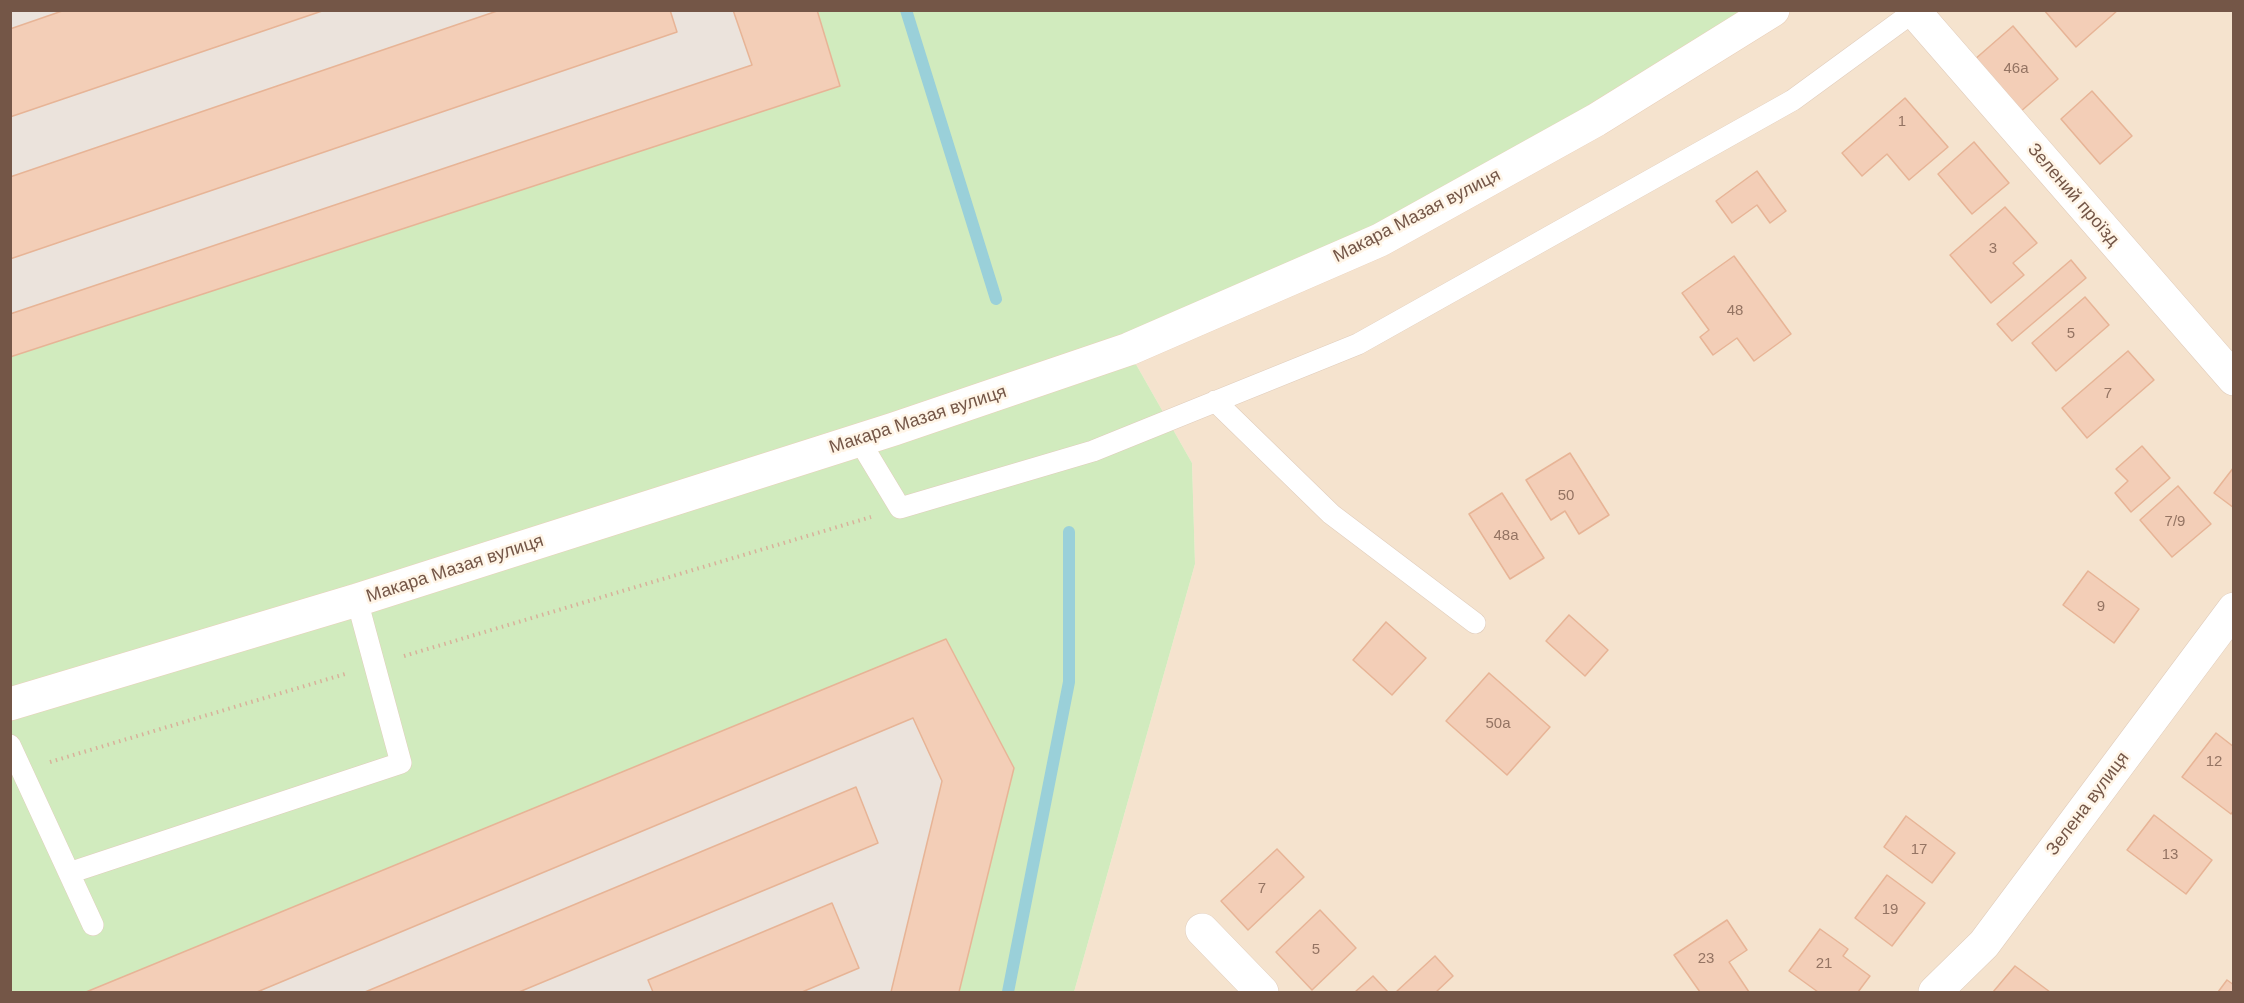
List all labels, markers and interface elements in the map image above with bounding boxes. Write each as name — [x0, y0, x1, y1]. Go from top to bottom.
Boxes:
house number: 46а — [2003, 60, 2029, 78]
house number: 1 — [1898, 113, 1906, 131]
street label: Зелений проїзд — [2023, 139, 2123, 251]
street label: Макара Мазая вулиця — [1330, 164, 1504, 268]
house number: 3 — [1989, 240, 1997, 258]
house number: 48 — [1727, 302, 1743, 320]
house number: 5 — [2067, 325, 2075, 343]
street label: Макара Мазая вулиця — [827, 381, 1009, 459]
house number: 7 — [2104, 385, 2112, 403]
house number: 50 — [1558, 487, 1574, 505]
house number: 7/9 — [2165, 513, 2185, 531]
house number: 48а — [1493, 527, 1519, 545]
street label: Макара Мазая вулиця — [364, 530, 546, 608]
house number: 9 — [2097, 598, 2105, 616]
house number: 50а — [1485, 715, 1511, 733]
street label: Зелена вулиця — [2042, 748, 2134, 860]
house number: 12 — [2206, 753, 2222, 771]
house number: 17 — [1911, 841, 1927, 859]
house number: 13 — [2162, 846, 2178, 864]
house number: 7 — [1258, 880, 1266, 898]
house number: 19 — [1882, 901, 1898, 919]
house number: 5 — [1312, 941, 1320, 959]
house number: 23 — [1698, 950, 1714, 968]
house number: 21 — [1816, 955, 1832, 973]

